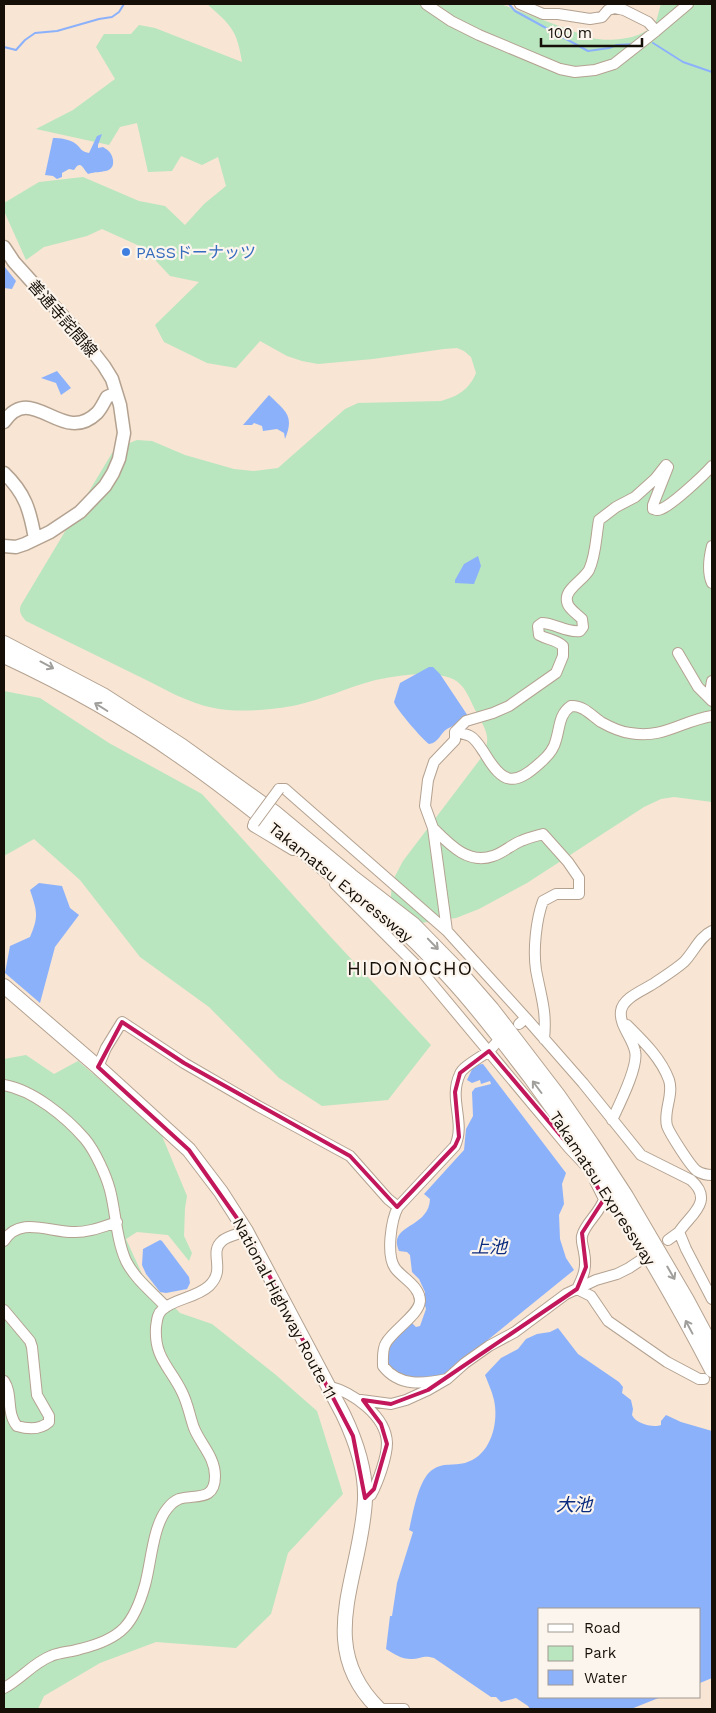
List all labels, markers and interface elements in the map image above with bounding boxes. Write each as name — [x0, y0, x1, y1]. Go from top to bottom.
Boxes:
scale bar — [541, 15, 642, 47]
text: 100 m — [548, 24, 592, 42]
place label: PASSドーナッツ — [136, 243, 256, 262]
marker: PASSドーナッツ — [120, 246, 132, 258]
street label: 善通寺詫間線 — [24, 276, 101, 361]
one-way arrow — [40, 660, 55, 670]
one-way arrow — [94, 701, 108, 711]
street label: Takamatsu Expressway — [265, 818, 417, 947]
one-way arrow — [427, 938, 439, 951]
district label: HIDONOCHO — [347, 957, 473, 980]
one-way arrow — [531, 1081, 542, 1094]
street label: Takamatsu Expressway — [546, 1108, 660, 1270]
street label: National Highway Route 11 — [229, 1214, 340, 1402]
water label: 上池 — [471, 1236, 509, 1257]
one-way arrow — [667, 1266, 677, 1280]
one-way arrow — [684, 1320, 693, 1335]
water label: 大池 — [556, 1494, 594, 1515]
legend — [538, 1608, 701, 1698]
text: Road — [584, 1619, 621, 1637]
text: Park — [584, 1644, 617, 1662]
text: Water — [584, 1669, 627, 1687]

